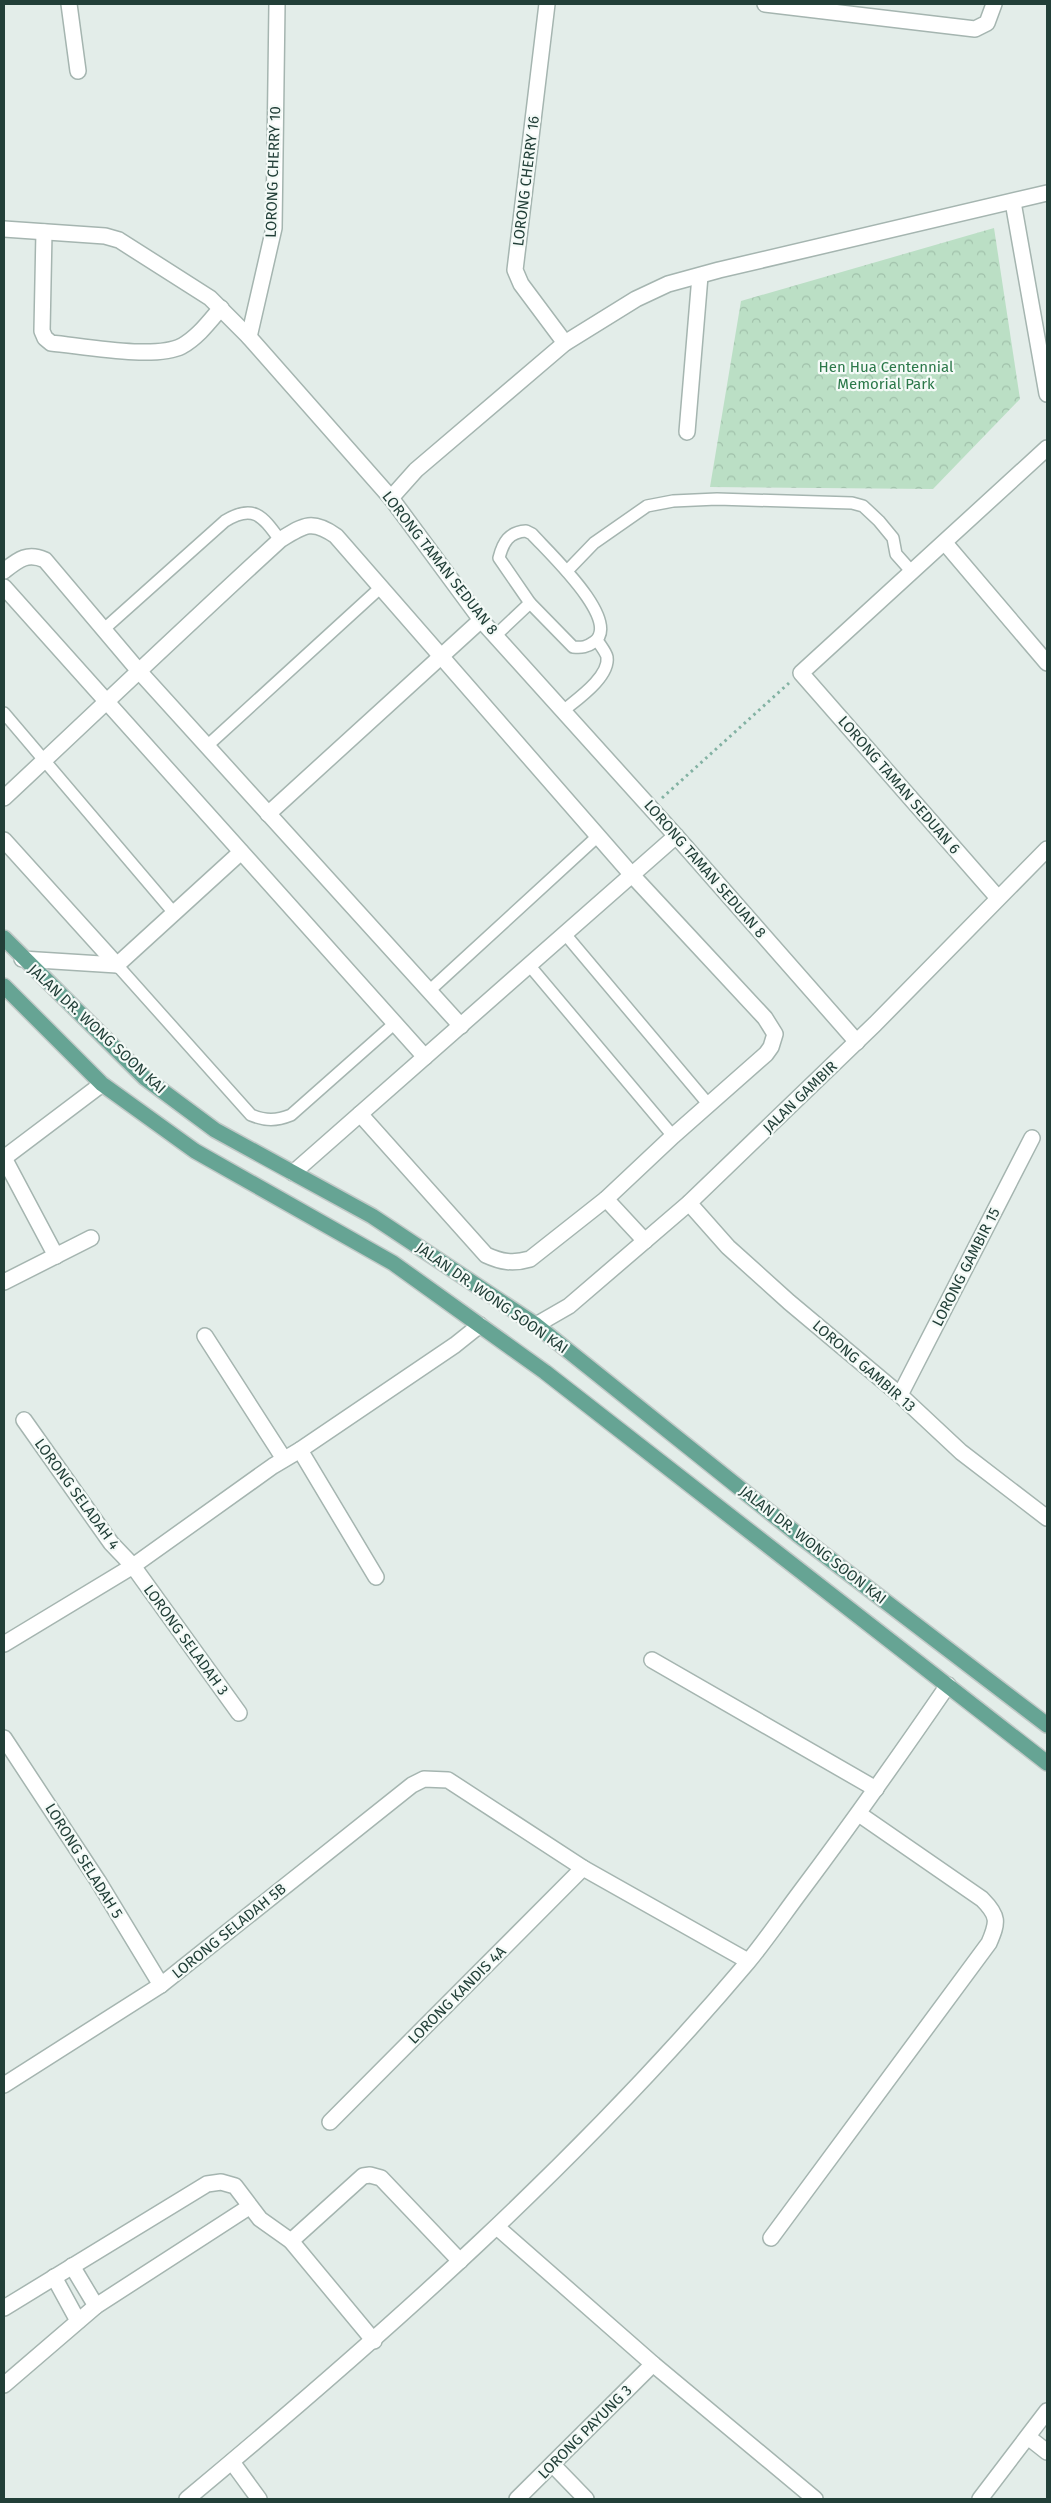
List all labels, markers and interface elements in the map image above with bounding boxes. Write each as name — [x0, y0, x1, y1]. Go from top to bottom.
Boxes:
street label: LORONG CHERRY 10 — [262, 106, 284, 238]
street label: LORONG CHERRY 16 — [509, 115, 543, 247]
park label: Hen Hua Centennial Memorial Park — [819, 358, 954, 393]
street label: LORONG TAMAN SEDUAN 8 — [378, 488, 502, 638]
street label: LORONG TAMAN SEDUAN 6 — [834, 712, 964, 858]
street label: LORONG TAMAN SEDUAN 8 — [640, 796, 770, 942]
street label: JALAN DR. WONG SOON KAI — [25, 961, 169, 1097]
street label: JALAN GAMBIR — [759, 1057, 841, 1137]
street label: LORONG GAMBIR 15 — [928, 1205, 1004, 1329]
street label: JALAN DR. WONG SOON KAI — [413, 1239, 571, 1357]
street label: LORONG GAMBIR 13 — [809, 1316, 919, 1416]
street label: LORONG SELADAH 4 — [31, 1435, 123, 1553]
street label: JALAN DR. WONG SOON KAI — [736, 1482, 890, 1608]
street label: LORONG SELADAH 3 — [140, 1581, 232, 1699]
street label: LORONG SELADAH 5 — [41, 1800, 127, 1922]
street label: LORONG SELADAH 5B — [168, 1880, 290, 1982]
street label: LORONG KANDIS 4A — [404, 1942, 510, 2048]
street label: LORONG PAYUNG 3 — [534, 2381, 636, 2483]

